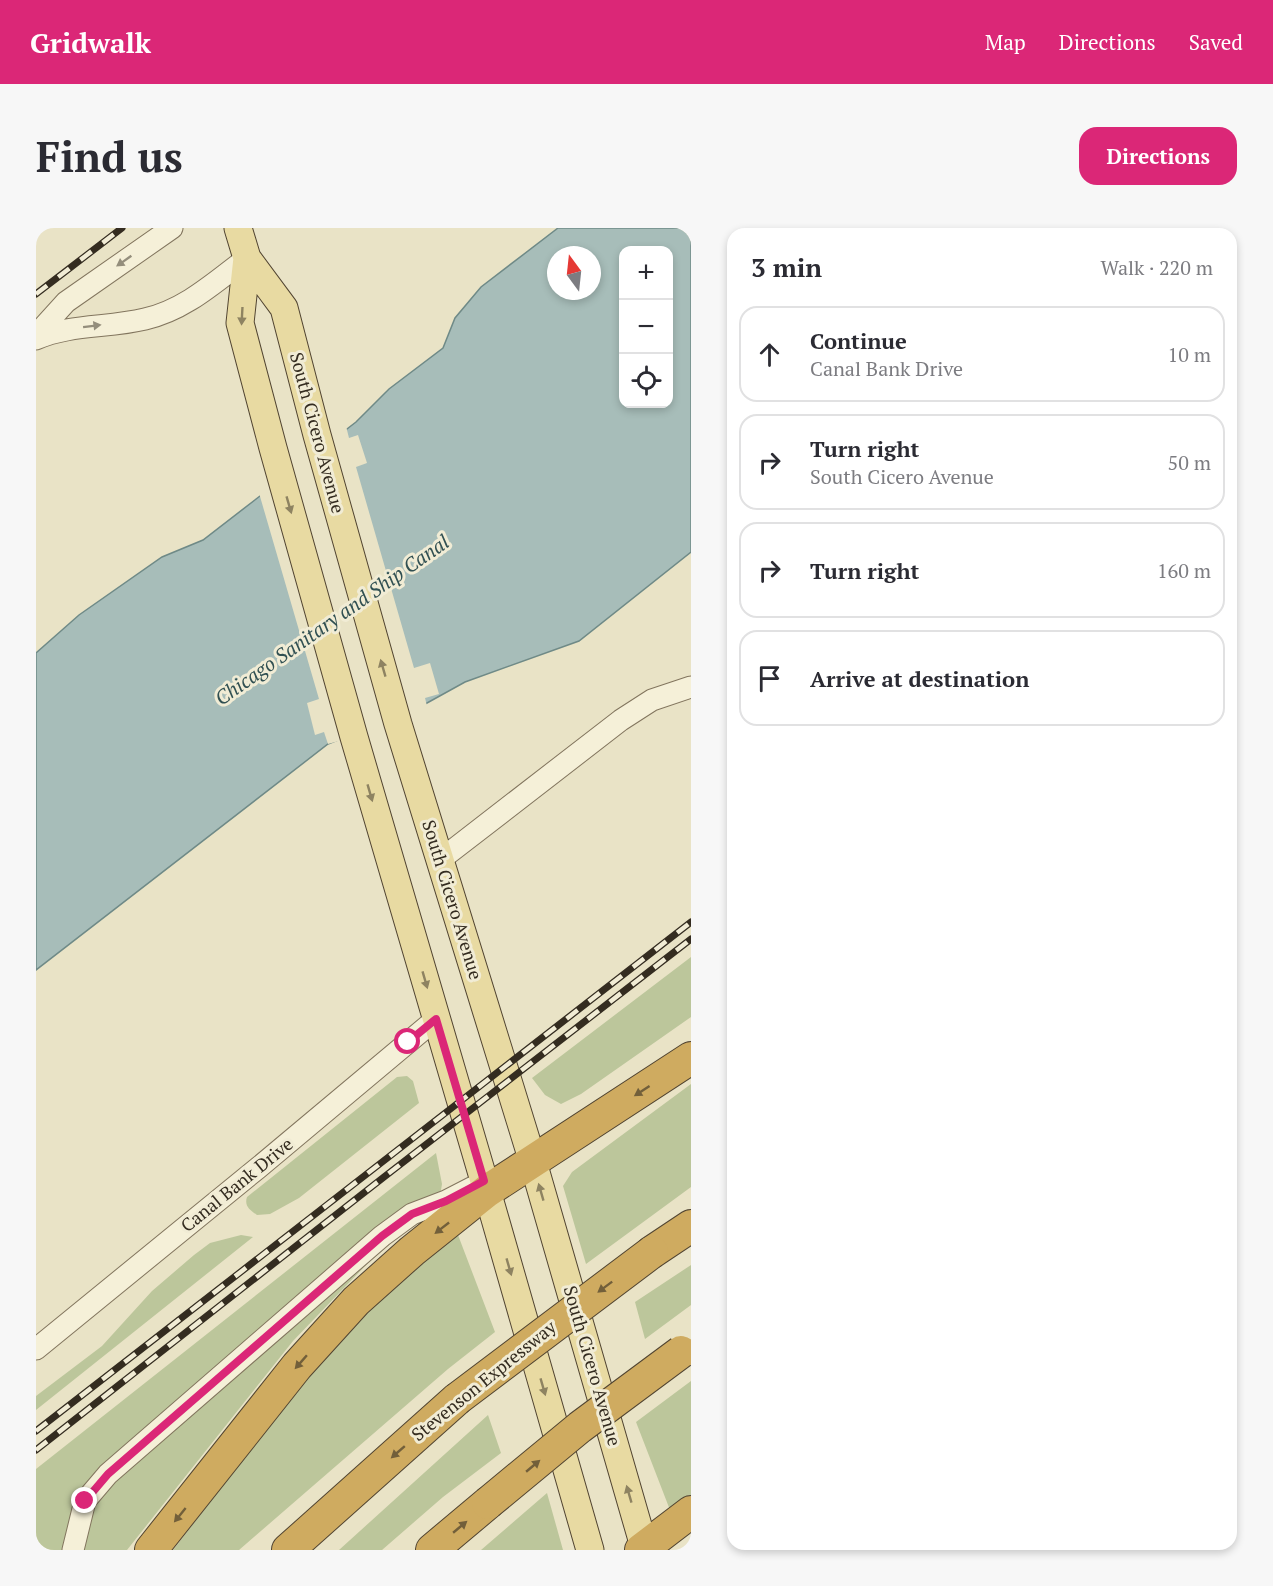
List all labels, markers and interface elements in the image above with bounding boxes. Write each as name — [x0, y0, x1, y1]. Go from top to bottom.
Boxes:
text: Gridwalk — [30, 24, 151, 61]
text: Map — [985, 28, 1026, 56]
text: Directions — [1059, 28, 1156, 56]
text: Saved — [1189, 28, 1243, 56]
button: Directions — [1079, 127, 1237, 185]
text: Find us — [36, 128, 183, 184]
north arrow — [547, 246, 601, 300]
map controls — [619, 246, 673, 408]
button: + — [619, 246, 673, 300]
text: 3 min — [751, 250, 822, 284]
text: Walk · 220 m — [1101, 254, 1213, 281]
one-way arrow — [116, 255, 132, 267]
button: − — [619, 300, 673, 354]
one-way arrow — [237, 306, 246, 325]
one-way arrow — [83, 321, 102, 331]
text: Continue — [810, 326, 907, 355]
icon: ahead — [753, 338, 786, 371]
text: 10 m — [1168, 341, 1211, 368]
street label: South Cicero Avenue — [285, 350, 351, 516]
button: locate — [619, 354, 673, 408]
text: Canal Bank Drive — [810, 355, 963, 382]
text: Turn right — [810, 434, 919, 463]
icon: right — [753, 446, 786, 479]
text: 50 m — [1168, 449, 1211, 476]
text: South Cicero Avenue — [810, 463, 994, 490]
one-way arrow — [285, 496, 294, 514]
water label: Chicago Sanitary and Ship Canal — [209, 528, 455, 711]
icon: right — [753, 554, 786, 587]
text: Turn right — [810, 556, 919, 585]
text: 160 m — [1157, 557, 1211, 584]
one-way arrow — [377, 659, 387, 677]
icon: arrive — [753, 662, 786, 695]
text: Arrive at destination — [810, 664, 1029, 693]
one-way arrow — [366, 784, 375, 802]
street label: South Cicero Avenue — [417, 817, 489, 982]
one-way arrow — [421, 971, 430, 989]
route start — [394, 1028, 420, 1054]
one-way arrow — [633, 1085, 650, 1096]
street label: Canal Bank Drive — [175, 1132, 297, 1237]
one-way arrow — [536, 1183, 545, 1201]
one-way arrow — [434, 1221, 450, 1234]
one-way arrow — [505, 1259, 514, 1277]
one-way arrow — [598, 1280, 613, 1292]
street label: South Cicero Avenue — [559, 1283, 627, 1449]
street label: Stevenson Expressway — [406, 1314, 561, 1446]
one-way arrow — [295, 1354, 308, 1369]
one-way arrow — [539, 1378, 548, 1396]
one-way arrow — [391, 1445, 406, 1458]
one-way arrow — [525, 1460, 540, 1473]
one-way arrow — [624, 1485, 633, 1503]
route end — [71, 1487, 97, 1513]
one-way arrow — [174, 1507, 186, 1522]
one-way arrow — [452, 1520, 468, 1533]

